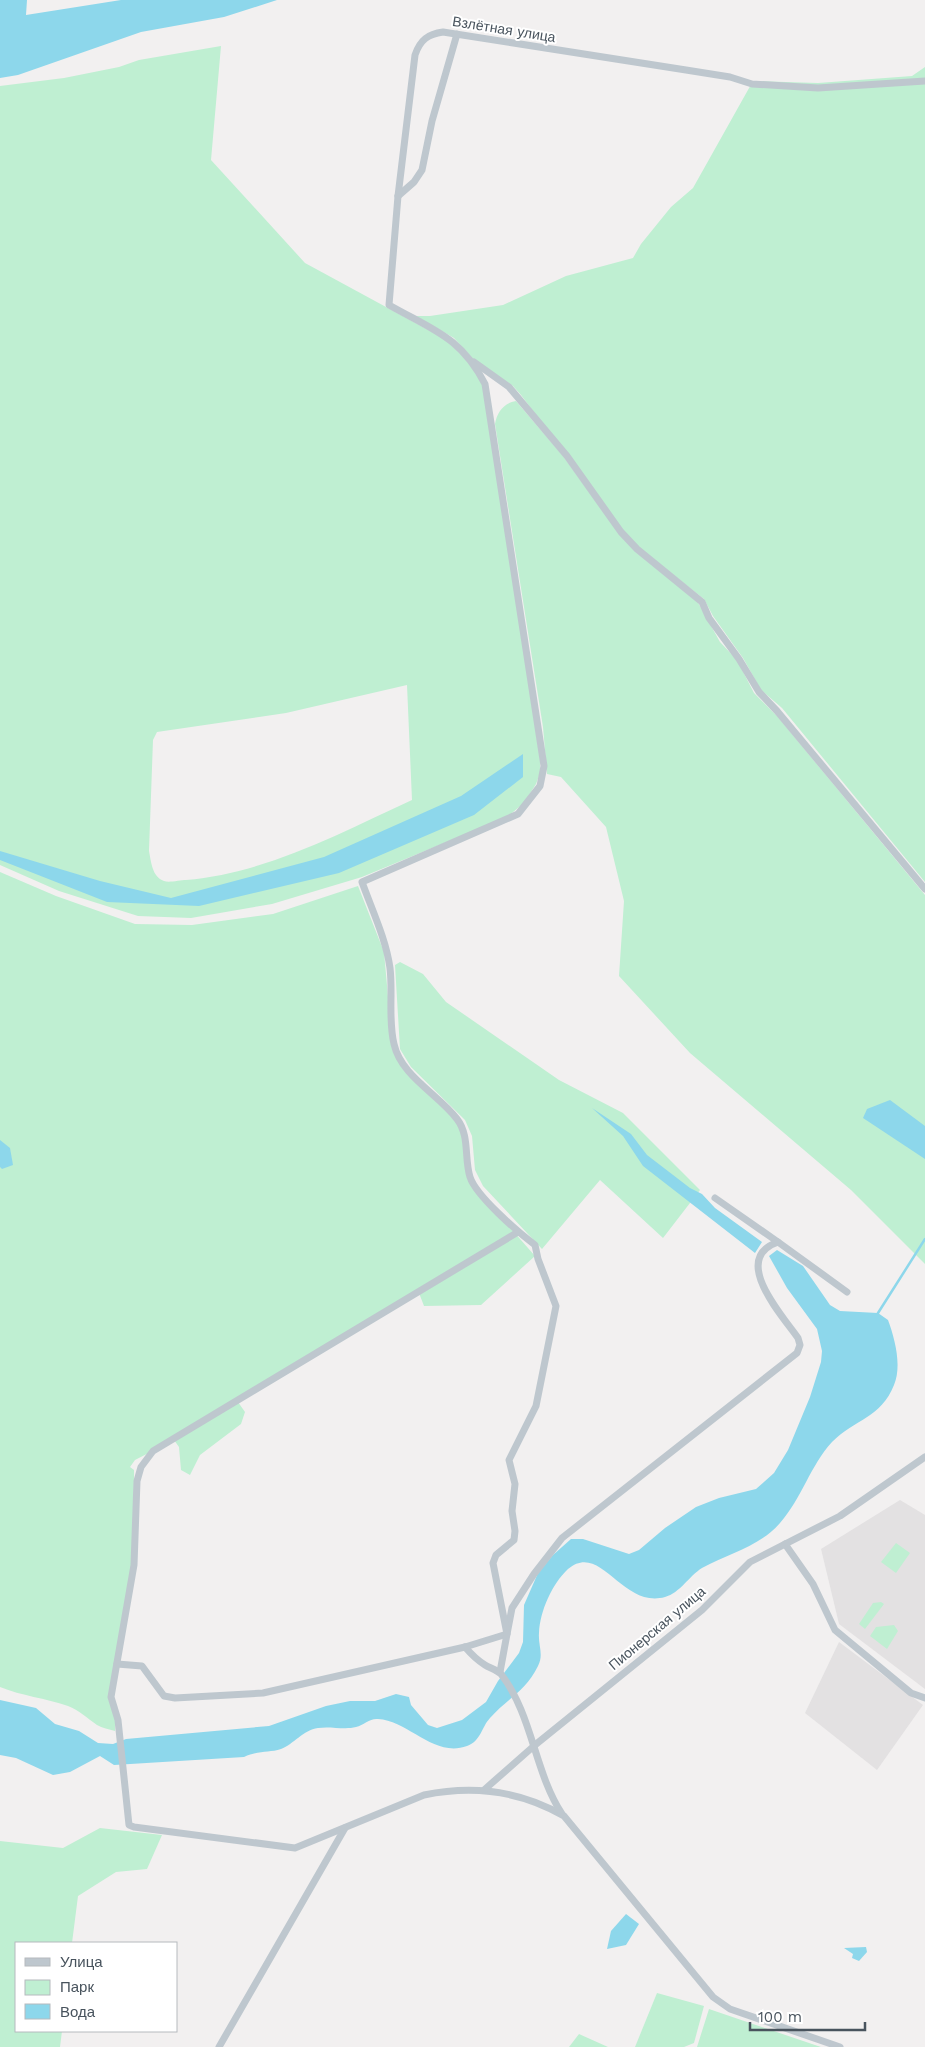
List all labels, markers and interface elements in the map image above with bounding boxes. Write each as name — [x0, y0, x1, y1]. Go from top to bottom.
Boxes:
street label: Взлётная улица — [451, 13, 557, 45]
street label: Пионерская улица — [605, 1583, 709, 1673]
legend — [15, 1942, 178, 2032]
text: Улица — [60, 1953, 103, 1971]
text: Парк — [60, 1978, 94, 1996]
scale bar — [750, 2000, 865, 2032]
text: Вода — [60, 2003, 96, 2021]
text: 100 m — [758, 2008, 802, 2026]

